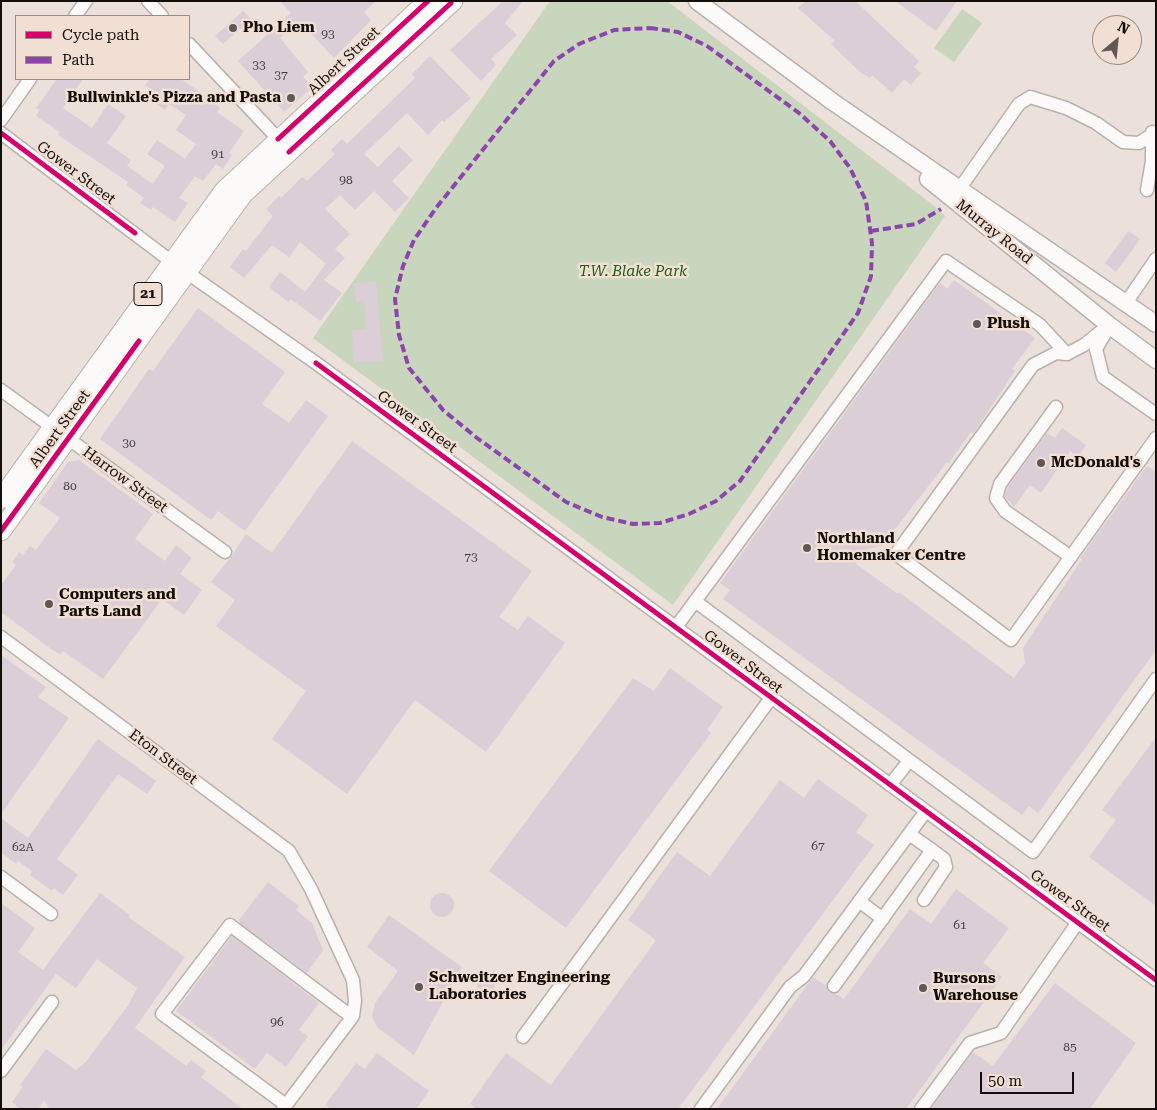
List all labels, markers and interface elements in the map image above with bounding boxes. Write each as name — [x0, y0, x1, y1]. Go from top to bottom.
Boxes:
legend — [15, 15, 190, 80]
north arrow — [1092, 15, 1142, 65]
text: N — [1115, 18, 1132, 37]
place label: Pho Liem — [243, 19, 315, 37]
marker: Pho Liem — [227, 22, 239, 34]
street label: Albert Street — [304, 23, 384, 99]
text: Cycle path — [62, 26, 139, 44]
house number: 93 — [321, 27, 335, 41]
text: Path — [62, 51, 95, 69]
house number: 33 — [252, 58, 266, 72]
house number: 37 — [274, 68, 288, 82]
place label: Bullwinkle's Pizza and Pasta — [67, 89, 281, 107]
marker: Bullwinkle's Pizza and Pasta — [285, 92, 297, 104]
street label: Gower Street — [33, 137, 119, 209]
house number: 91 — [211, 147, 225, 161]
house number: 98 — [339, 173, 353, 187]
street label: Murray Road — [952, 196, 1036, 268]
park label: T.W. Blake Park — [579, 263, 687, 281]
road number: 21 — [134, 282, 162, 306]
place label: Plush — [987, 315, 1030, 333]
marker: Plush — [971, 318, 983, 330]
street label: Albert Street — [26, 386, 94, 472]
street label: Gower Street — [374, 387, 460, 457]
house number: 30 — [122, 436, 136, 450]
street label: Harrow Street — [79, 443, 171, 517]
place label: McDonald's — [1051, 454, 1140, 472]
marker: McDonald's — [1035, 457, 1047, 469]
house number: 80 — [63, 479, 77, 493]
place label: Northland Homemaker Centre — [817, 530, 966, 565]
marker: Northland Homemaker Centre — [801, 542, 813, 554]
house number: 73 — [464, 550, 478, 564]
place label: Computers and Parts Land — [59, 586, 176, 621]
marker: Computers and Parts Land — [43, 598, 55, 610]
street label: Gower Street — [700, 626, 786, 698]
street label: Eton Street — [125, 726, 201, 788]
house number: 67 — [811, 839, 825, 853]
house number: 62A — [12, 840, 34, 854]
street label: Gower Street — [1027, 866, 1113, 936]
house number: 61 — [953, 918, 967, 932]
place label: Schweitzer Engineering Laboratories — [429, 969, 610, 1004]
place label: Bursons Warehouse — [933, 970, 1018, 1005]
marker: Schweitzer Engineering Laboratories — [413, 981, 425, 993]
marker: Bursons Warehouse — [917, 982, 929, 994]
house number: 96 — [270, 1015, 284, 1029]
house number: 85 — [1063, 1040, 1077, 1054]
scale bar — [982, 1062, 1076, 1094]
text: 50 m — [988, 1072, 1022, 1090]

